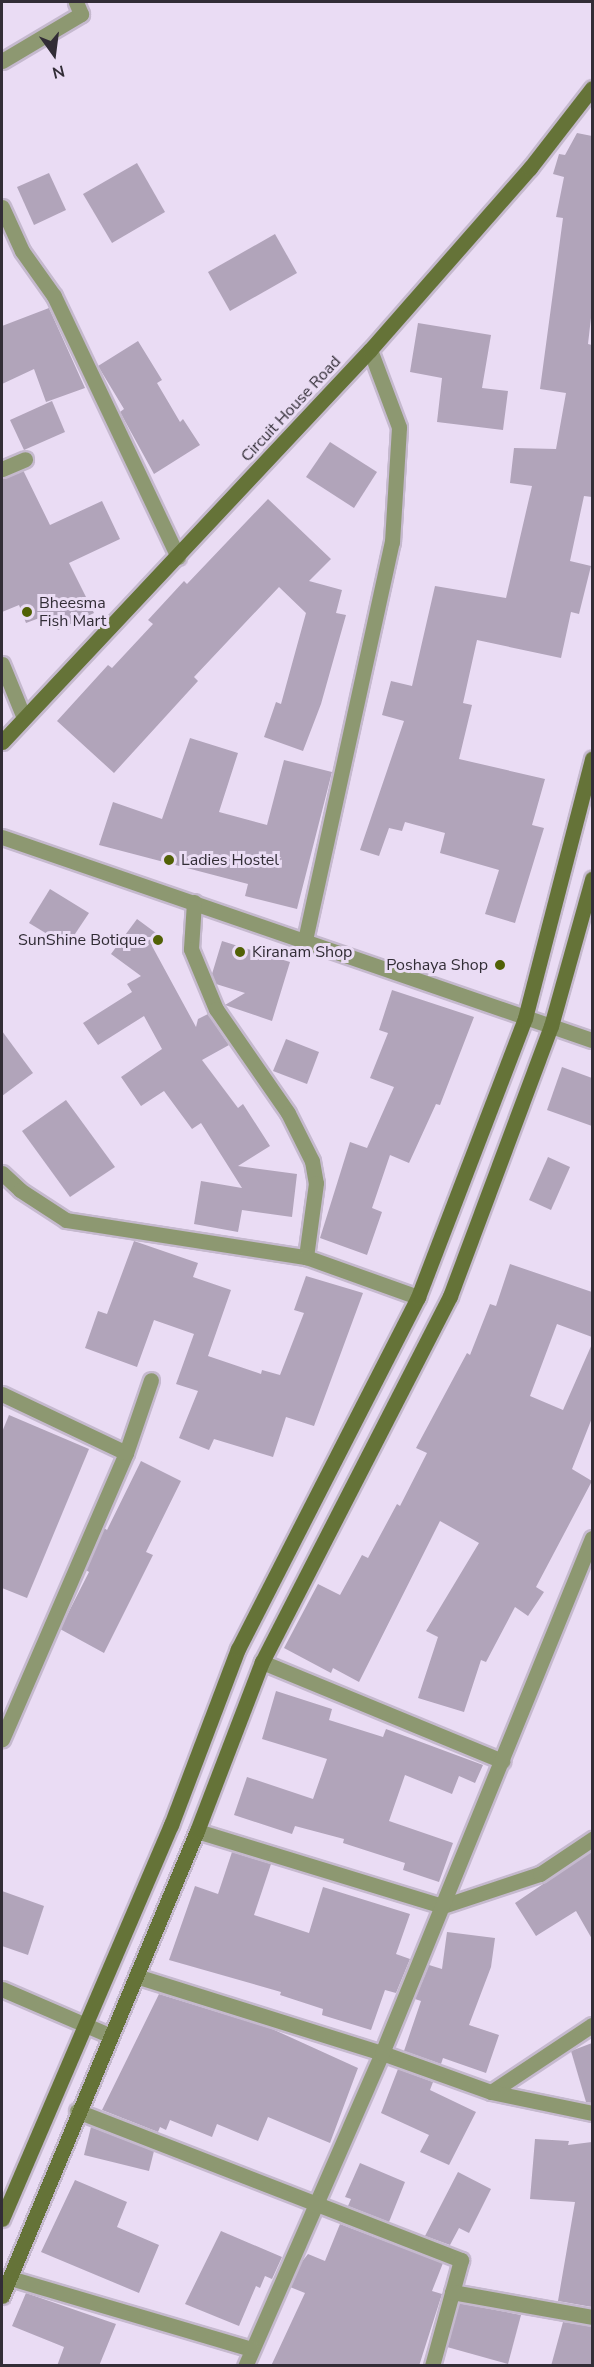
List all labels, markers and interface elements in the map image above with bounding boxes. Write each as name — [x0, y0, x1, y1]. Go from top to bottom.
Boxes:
north arrow — [24, 24, 84, 84]
text: N — [50, 59, 67, 84]
street label: Circuit House Road — [237, 352, 345, 466]
place label: Bheesma Fish Mart — [39, 593, 106, 631]
marker: Bheesma Fish Mart — [20, 605, 34, 619]
place label: Ladies Hostel — [181, 850, 279, 870]
marker: Ladies Hostel — [162, 853, 176, 867]
place label: SunShine Botique — [18, 930, 146, 950]
marker: SunShine Botique — [151, 933, 165, 947]
place label: Kiranam Shop — [252, 942, 352, 962]
marker: Kiranam Shop — [233, 945, 247, 959]
place label: Poshaya Shop — [386, 955, 488, 975]
marker: Poshaya Shop — [493, 958, 507, 972]

